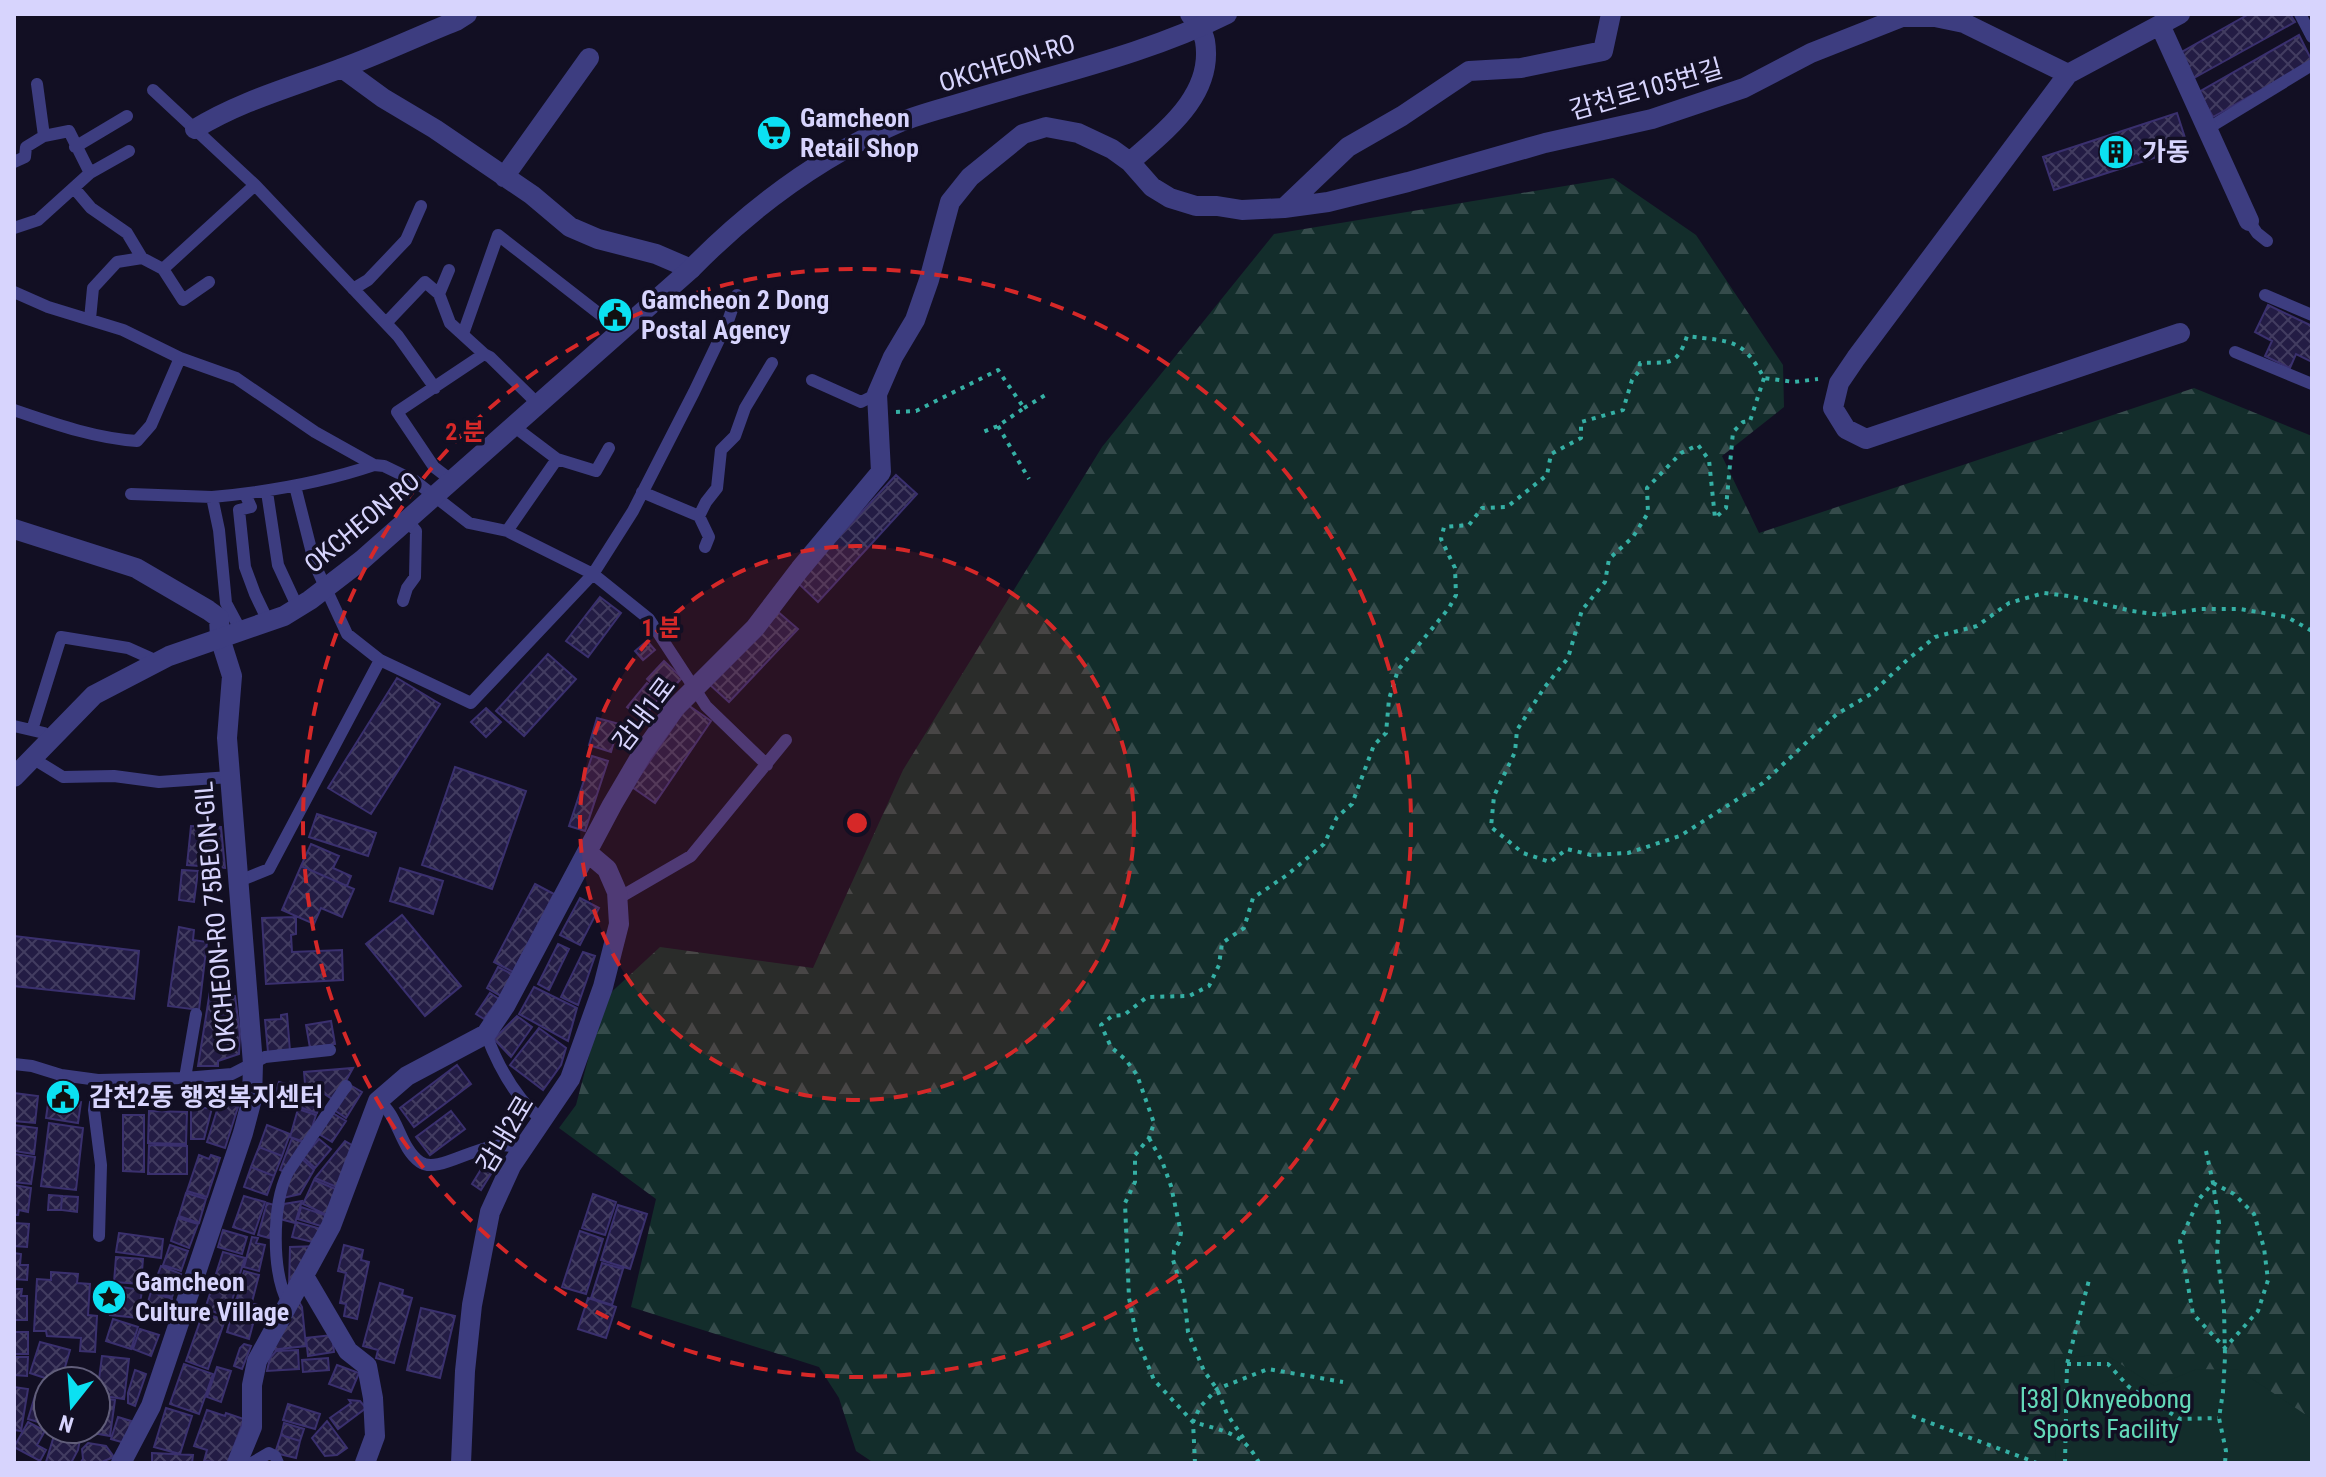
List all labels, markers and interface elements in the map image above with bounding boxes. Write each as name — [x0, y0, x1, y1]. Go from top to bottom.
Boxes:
street label: OKCHEON-RO — [935, 28, 1079, 98]
street label: 감천로105번길 — [1566, 53, 1726, 125]
place label: Gamcheon Retail Shop — [800, 103, 919, 163]
supermarket icon: Gamcheon Retail Shop — [755, 114, 793, 152]
building icon: 가동 — [2097, 133, 2135, 171]
place label: 가동 — [2142, 137, 2190, 167]
place label: Gamcheon 2 Dong Postal Agency — [641, 285, 829, 345]
public building icon: Gamcheon 2 Dong Postal Agency — [596, 296, 634, 334]
text: 2 분 — [445, 418, 485, 446]
street label: OKCHEON-RO — [298, 465, 426, 579]
text: 1 분 — [641, 614, 681, 642]
street label: 감내1로 — [607, 671, 681, 757]
street label: OKCHEON-RO 75BEON-GIL — [188, 780, 242, 1054]
centre of rings — [843, 809, 871, 837]
public building icon: 감천2동 행정복지센터 — [44, 1078, 82, 1116]
place label: 감천2동 행정복지센터 — [89, 1082, 323, 1112]
street label: 감내2로 — [470, 1090, 540, 1178]
place label: Gamcheon Culture Village — [135, 1267, 289, 1327]
place icon: Gamcheon Culture Village — [90, 1278, 128, 1316]
north arrow — [32, 1365, 112, 1445]
park label: [38] Oknyeobong Sports Facility — [2020, 1384, 2192, 1444]
text: N — [56, 1410, 76, 1438]

